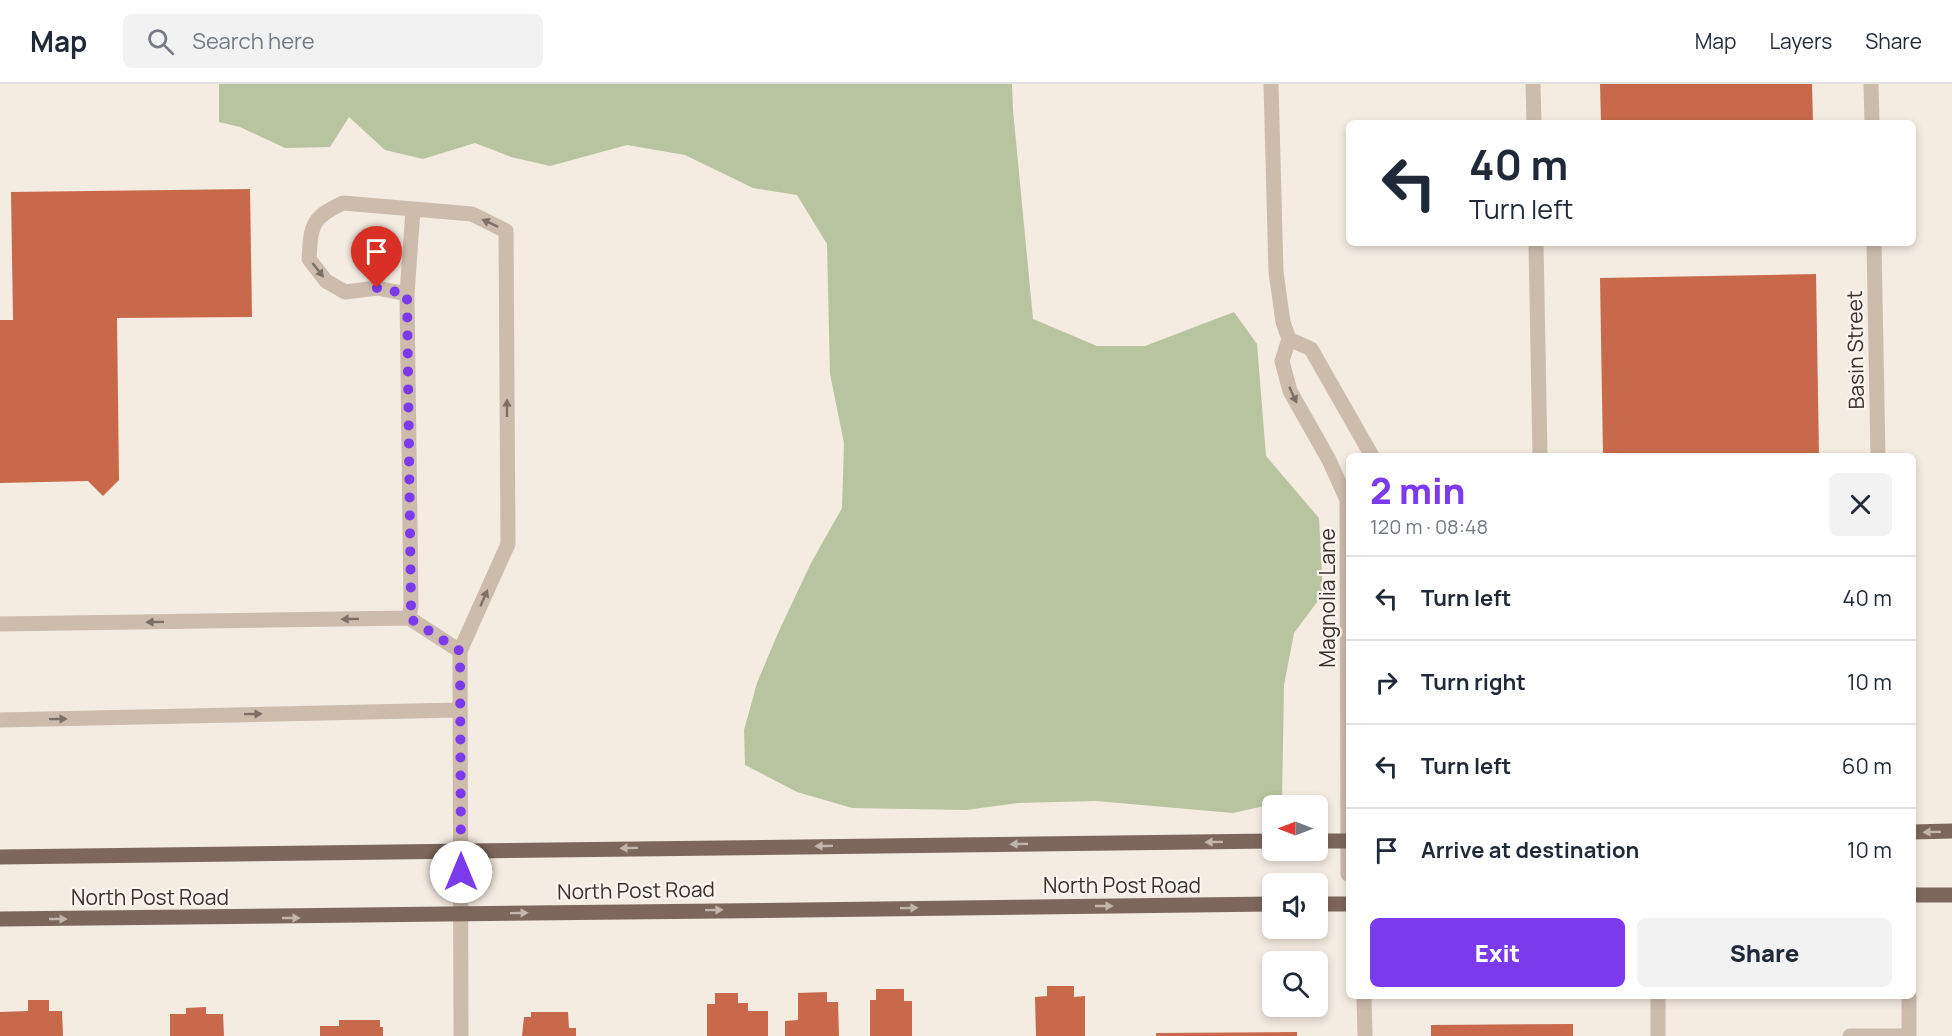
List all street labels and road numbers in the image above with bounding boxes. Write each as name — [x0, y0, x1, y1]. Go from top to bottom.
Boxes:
street label: Basin Street — [1840, 290, 1870, 410]
street label: Magnolia Lane — [1313, 528, 1341, 668]
street label: North Post Road — [1043, 871, 1201, 899]
street label: North Post Road — [557, 875, 715, 905]
street label: North Post Road — [71, 883, 229, 911]

